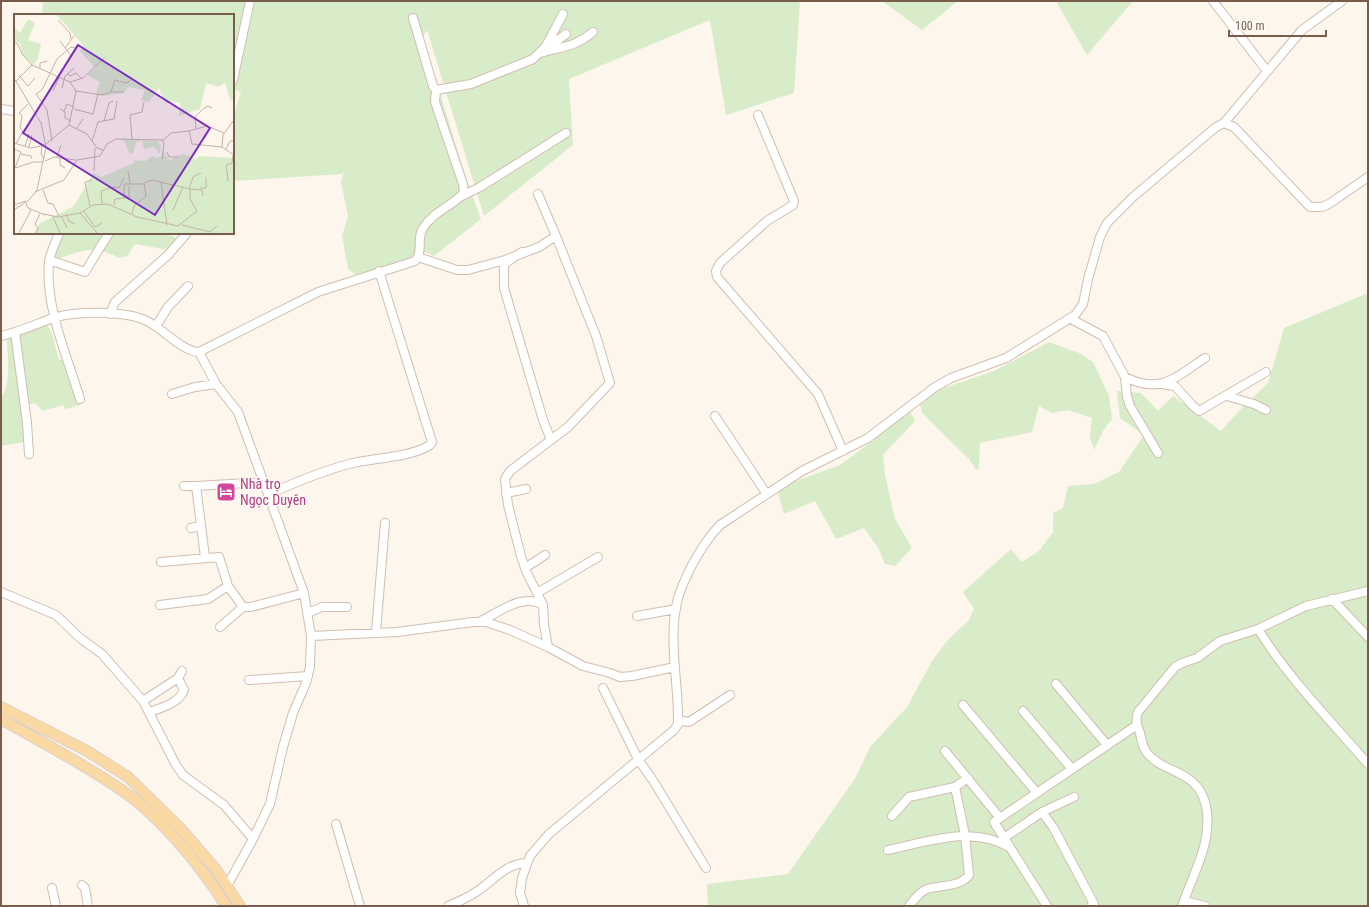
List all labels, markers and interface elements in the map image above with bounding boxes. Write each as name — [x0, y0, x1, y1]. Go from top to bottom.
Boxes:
scale bar — [1229, 12, 1326, 38]
inset map — [14, 14, 234, 234]
text: 100 m — [1235, 19, 1265, 33]
place label: Nhà trọ Ngọc Duyên — [240, 476, 306, 508]
hotel icon: Nhà trọ Ngọc Duyên — [215, 481, 237, 503]

